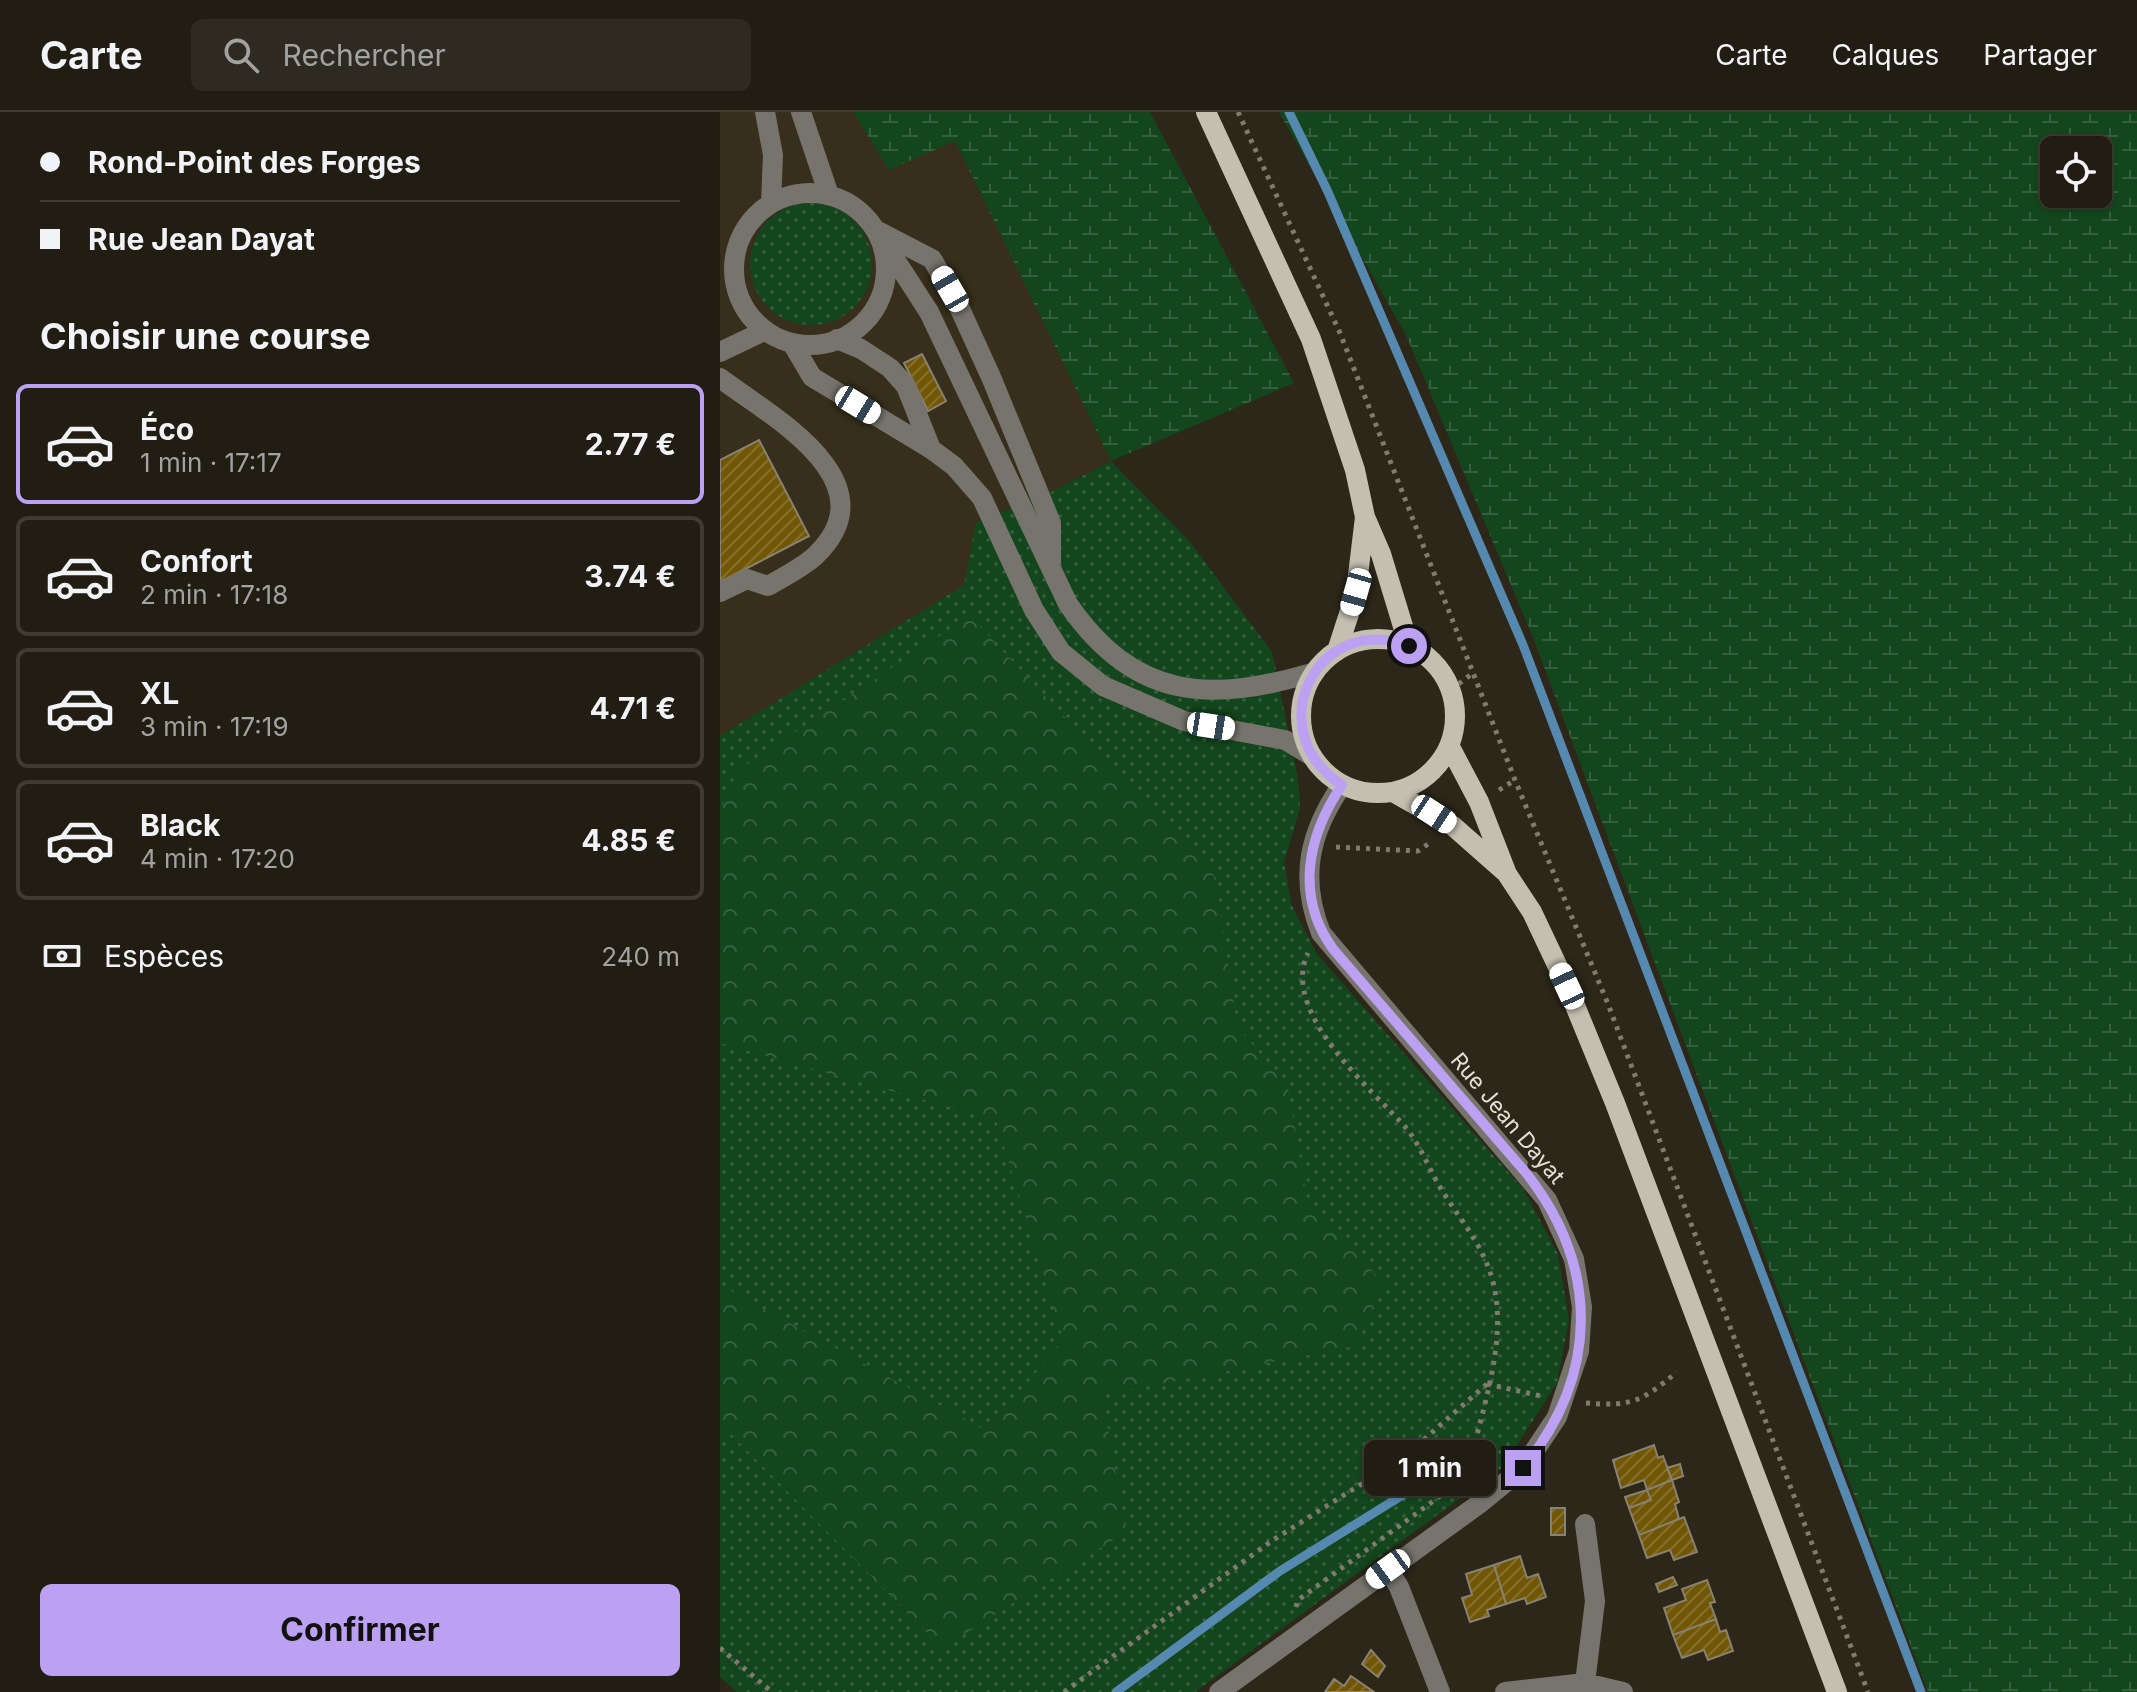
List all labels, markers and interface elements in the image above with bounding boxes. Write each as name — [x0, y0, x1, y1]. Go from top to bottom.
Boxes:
search box — [191, 19, 751, 91]
text: Carte — [40, 32, 143, 78]
icon: search — [219, 33, 263, 77]
text: Rechercher — [283, 37, 446, 73]
text: Carte — [1715, 38, 1788, 72]
text: Calques — [1832, 38, 1939, 72]
text: Partager — [1983, 38, 2097, 72]
map controls — [2040, 136, 2112, 208]
button: locate — [2040, 136, 2112, 208]
text: Rond-Point des Forges — [88, 144, 421, 180]
text: Rue Jean Dayat — [88, 221, 315, 257]
car — [928, 262, 972, 316]
text: Choisir une course — [40, 314, 371, 358]
car — [831, 382, 885, 428]
icon: car — [44, 408, 116, 480]
text: Éco — [140, 411, 194, 447]
text: 2.77 € — [585, 426, 676, 462]
text: 1 min · 17:17 — [140, 447, 282, 478]
icon: car — [44, 540, 116, 612]
text: Confort — [140, 543, 253, 579]
text: 3.74 € — [584, 558, 676, 594]
car — [1338, 566, 1374, 618]
text: 2 min · 17:18 — [140, 579, 288, 610]
route start — [1391, 628, 1427, 664]
icon: car — [44, 672, 116, 744]
text: XL — [140, 675, 179, 711]
text: 4.71 € — [589, 690, 676, 726]
car — [1185, 710, 1237, 742]
text: 3 min · 17:19 — [140, 711, 289, 742]
car — [1407, 791, 1461, 837]
icon: car — [44, 804, 116, 876]
text: Black — [140, 807, 220, 843]
text: 4.85 € — [581, 822, 676, 858]
text: 4 min · 17:20 — [140, 843, 295, 874]
icon: cash — [40, 934, 84, 978]
text: Espèces — [104, 938, 224, 974]
text: 240 m — [601, 941, 680, 972]
car — [1546, 959, 1588, 1013]
street label: Rue Jean Dayat — [1446, 1047, 1570, 1189]
callout: 1 min — [1363, 1440, 1495, 1496]
route end — [1505, 1450, 1541, 1486]
text: 1 min — [1398, 1452, 1462, 1483]
car — [1362, 1545, 1414, 1593]
button: Confirmer — [40, 1584, 680, 1676]

